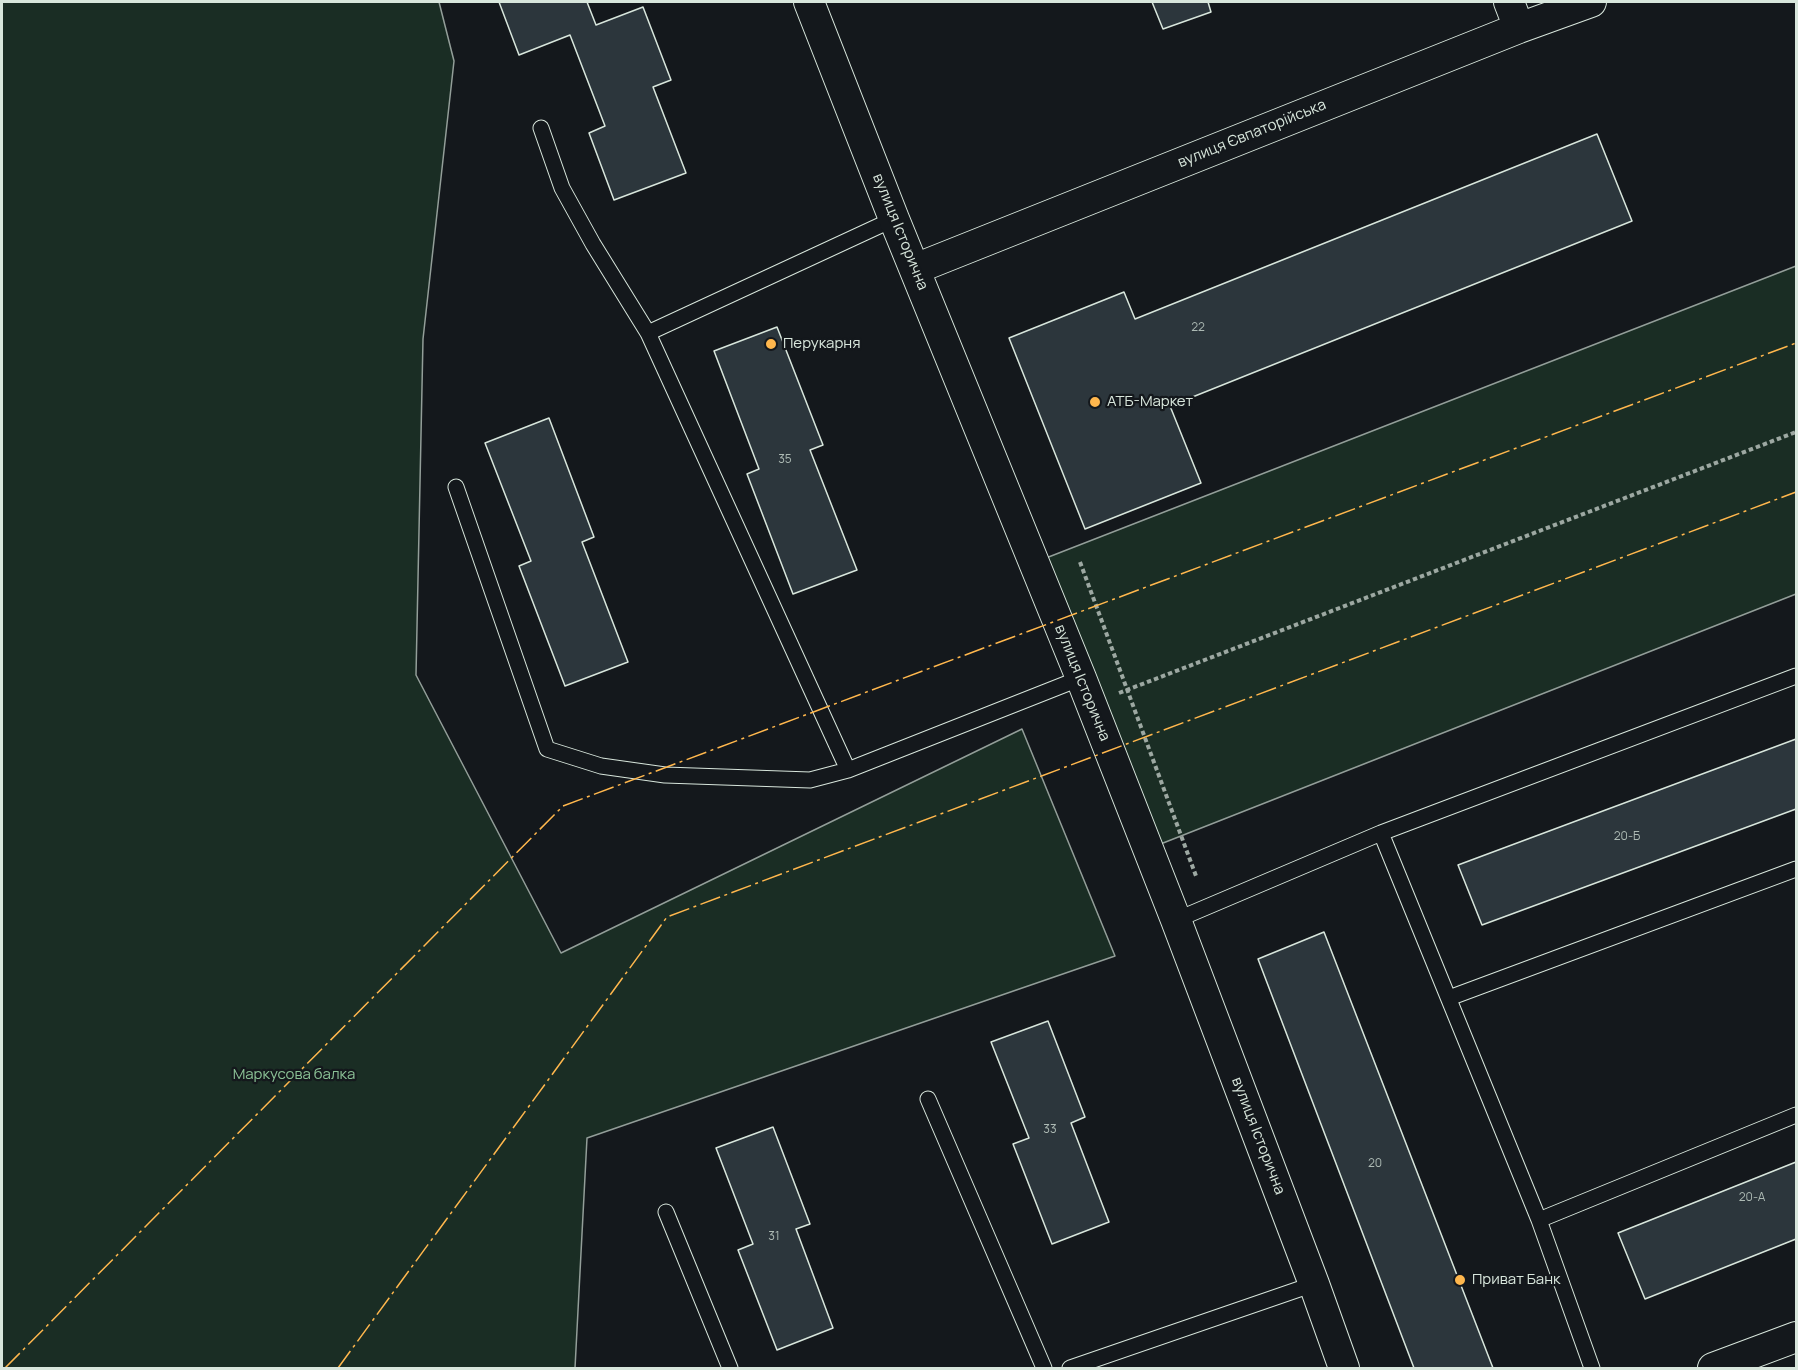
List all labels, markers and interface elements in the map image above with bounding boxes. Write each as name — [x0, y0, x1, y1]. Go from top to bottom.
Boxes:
street label: вулиця Євпаторійська — [1175, 96, 1329, 172]
street label: вулиця Історична — [868, 171, 932, 293]
house number: 22 — [1191, 321, 1205, 335]
place label: Перукарня — [783, 335, 860, 353]
marker: Перукарня — [764, 337, 778, 351]
place label: АТБ-Маркет — [1107, 393, 1193, 411]
marker: АТБ-Маркет — [1088, 395, 1102, 409]
house number: 35 — [778, 453, 792, 467]
street label: вулиця Історична — [1050, 622, 1114, 744]
house number: 20-Б — [1614, 830, 1640, 844]
park label: Маркусова балка — [233, 1066, 355, 1084]
street label: вулиця Історична — [1227, 1075, 1289, 1197]
house number: 33 — [1043, 1123, 1057, 1137]
house number: 20 — [1368, 1157, 1382, 1171]
house number: 20-А — [1739, 1191, 1765, 1205]
house number: 31 — [768, 1230, 780, 1244]
place label: Приват Банк — [1472, 1271, 1560, 1289]
marker: Приват Банк — [1453, 1273, 1467, 1287]

